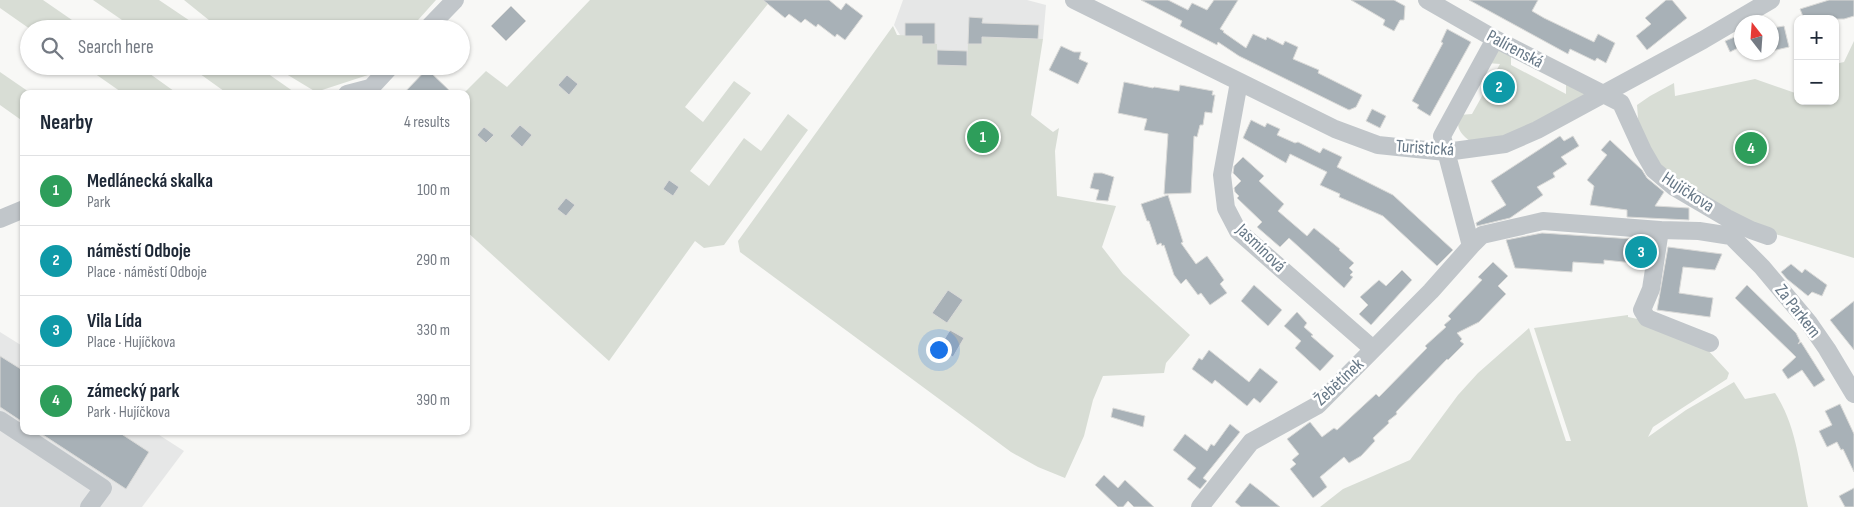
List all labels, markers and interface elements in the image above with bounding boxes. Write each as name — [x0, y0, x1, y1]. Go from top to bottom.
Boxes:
north arrow — [1734, 15, 1779, 60]
map controls — [1794, 15, 1839, 105]
button: + — [1794, 15, 1839, 60]
search box — [20, 20, 470, 75]
street label: Palírenská — [1483, 25, 1547, 73]
icon: search — [38, 34, 66, 62]
text: Search here — [78, 36, 154, 59]
button: − — [1794, 60, 1839, 105]
pin: 2 — [1483, 68, 1515, 106]
text: Nearby — [40, 110, 93, 135]
text: 4 results — [404, 113, 450, 132]
pin: 1 — [967, 118, 999, 156]
pin: 4 — [1735, 129, 1767, 167]
street label: Turistická — [1395, 135, 1455, 161]
street label: Hujíčkova — [1658, 167, 1718, 217]
text: Medlánecká skalka — [87, 170, 213, 193]
text: 1 — [53, 181, 59, 200]
text: 100 m — [417, 181, 450, 200]
text: Park — [87, 193, 110, 212]
street label: Jasmínová — [1231, 219, 1290, 277]
pin: 3 — [1625, 233, 1657, 271]
text: náměstí Odboje — [87, 240, 191, 263]
text: 2 — [52, 251, 60, 270]
text: 290 m — [416, 251, 450, 270]
text: Place · náměstí Odboje — [87, 263, 207, 282]
street label: Za Parkem — [1771, 280, 1825, 342]
text: Vila Lída — [87, 310, 142, 333]
text: 3 — [52, 321, 60, 340]
text: 330 m — [417, 321, 450, 340]
text: Place · Hujíčkova — [87, 333, 175, 352]
your location — [926, 337, 952, 363]
street label: Žebětínek — [1310, 354, 1368, 410]
text: zámecký park — [87, 380, 180, 403]
text: 4 — [52, 391, 60, 410]
text: 390 m — [416, 391, 450, 410]
text: Park · Hujíčkova — [87, 403, 170, 422]

